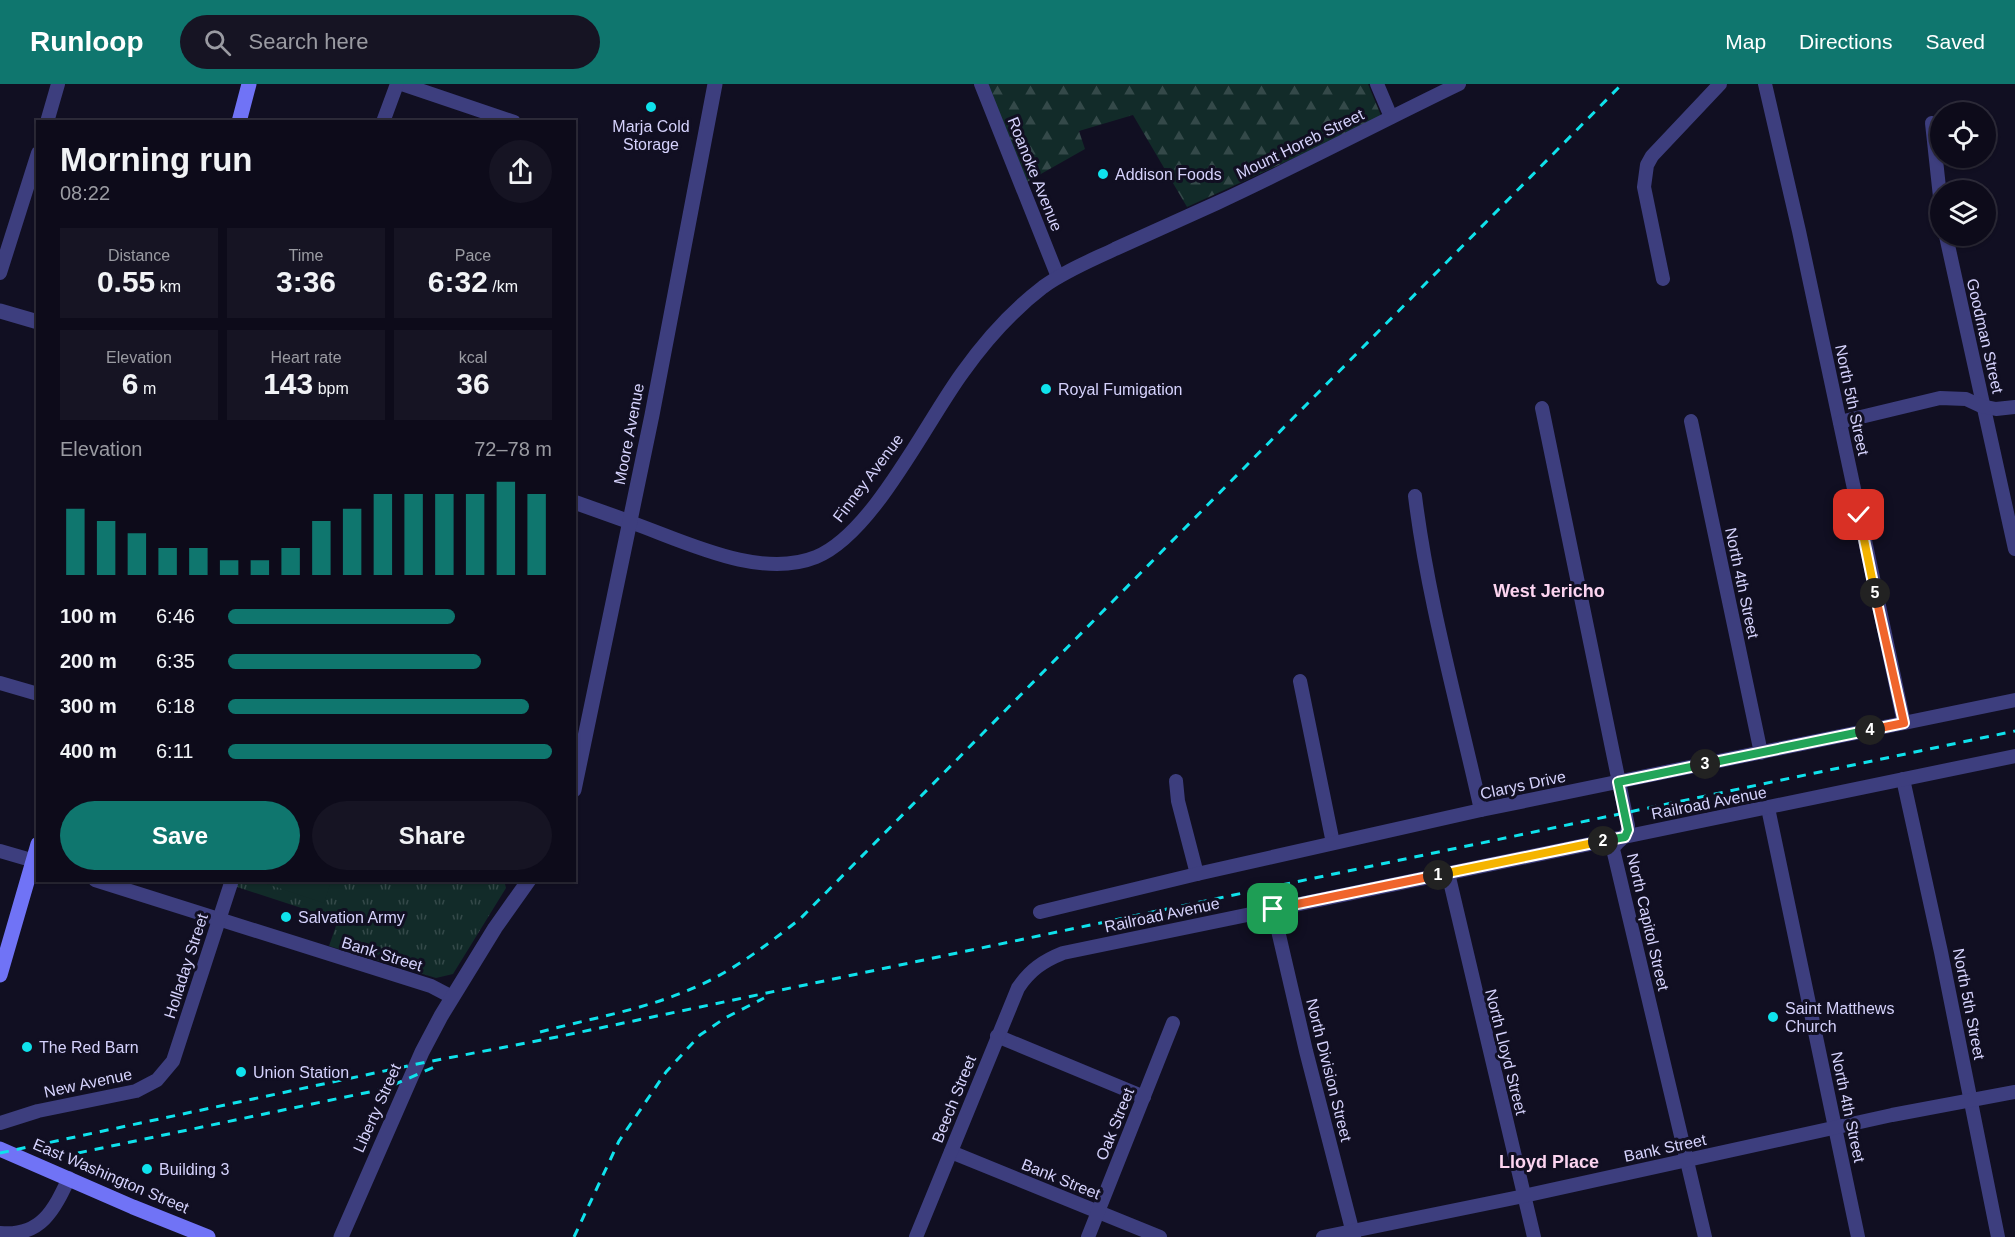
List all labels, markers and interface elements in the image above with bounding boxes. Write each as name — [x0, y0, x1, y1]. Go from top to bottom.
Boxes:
search box — [180, 15, 600, 69]
text: Runloop — [30, 26, 144, 57]
icon: search — [201, 26, 234, 59]
text: Search here — [249, 29, 368, 54]
text: Map — [1725, 30, 1766, 53]
text: Directions — [1799, 30, 1892, 53]
text: Saved — [1925, 30, 1985, 53]
marker: Marja Cold Storage — [644, 100, 658, 114]
map controls — [1930, 102, 1996, 246]
button: locate — [1930, 102, 1996, 168]
street label: Mount Horeb Street — [1234, 106, 1367, 182]
street label: Roanoke Avenue — [1004, 114, 1066, 234]
place label: Marja Cold Storage — [612, 118, 690, 153]
button: share — [489, 140, 552, 203]
text: Morning run — [60, 141, 252, 178]
place label: Addison Foods — [1115, 166, 1222, 183]
marker: Addison Foods — [1096, 167, 1110, 181]
button: layers — [1930, 180, 1996, 246]
text: 08:22 — [60, 182, 110, 204]
text: Distance — [108, 247, 170, 264]
text: Time — [289, 247, 323, 264]
text: Pace — [455, 247, 491, 264]
text: 0.55 — [97, 265, 155, 298]
text: 3:36 — [276, 265, 336, 298]
text: 6:32 — [428, 265, 488, 298]
street label: Goodman Street — [1964, 277, 2007, 396]
text: km — [155, 278, 181, 295]
text: /km — [488, 278, 518, 295]
street label: North 5th Street — [1832, 343, 1872, 458]
text: Elevation — [106, 349, 172, 366]
text: Heart rate — [270, 349, 342, 366]
text: kcal — [459, 349, 487, 366]
text: 6 — [122, 367, 138, 400]
text: 143 — [263, 367, 313, 400]
text: 36 — [456, 367, 490, 400]
text: m — [138, 380, 156, 397]
text: bpm — [313, 380, 349, 397]
place label: Royal Fumigation — [1058, 381, 1183, 398]
street label: Moore Avenue — [611, 382, 647, 486]
marker: Royal Fumigation — [1039, 382, 1053, 396]
street label: Finney Avenue — [829, 431, 907, 525]
text: Elevation — [60, 438, 142, 460]
text: 72–78 m — [474, 438, 552, 460]
pin — [1833, 489, 1884, 540]
icon: check — [1842, 498, 1875, 531]
street label: North 4th Street — [1722, 526, 1762, 641]
pin: 5 — [1860, 578, 1890, 608]
district label: West Jericho — [1493, 581, 1605, 601]
text: 5 — [1871, 584, 1879, 601]
text: 100 m — [60, 605, 117, 627]
text: 6:46 — [156, 605, 195, 627]
text: 200 m — [60, 650, 117, 672]
text: 6:35 — [156, 650, 195, 672]
text: 300 m — [60, 695, 117, 717]
text: 6:18 — [156, 695, 195, 717]
pin: 4 — [1855, 715, 1885, 745]
text: 4 — [1866, 721, 1874, 738]
text: 400 m — [60, 740, 117, 762]
text: 6:11 — [156, 740, 193, 762]
pin: 3 — [1690, 749, 1720, 779]
text: 3 — [1701, 755, 1709, 772]
street label: Clarys Drive — [1479, 768, 1567, 802]
street label: Railroad Avenue — [1650, 783, 1768, 823]
button: Save — [60, 801, 300, 870]
button: Share — [312, 801, 552, 870]
pin: 2 — [1588, 826, 1618, 856]
text: 2 — [1599, 832, 1607, 849]
street label: North Capitol Street — [1624, 852, 1672, 993]
pin: 1 — [1423, 860, 1453, 890]
text: 1 — [1434, 866, 1442, 883]
pin — [1247, 883, 1298, 934]
icon: arrive — [1256, 892, 1289, 925]
street label: Railroad Avenue — [1103, 894, 1221, 935]
place label: Salvation Army — [298, 909, 405, 926]
marker: Salvation Army — [279, 910, 293, 924]
street label: Holladay Street — [161, 911, 211, 1021]
street label: Bank Street — [340, 934, 425, 975]
street label: North 5th Street — [1950, 947, 1988, 1062]
street label: North Lloyd Street — [1482, 987, 1530, 1117]
street label: North Division Street — [1303, 997, 1355, 1144]
place label: Saint Matthews Church — [1785, 1000, 1894, 1035]
marker: Saint Matthews Church — [1766, 1010, 1780, 1024]
place label: The Red Barn — [39, 1039, 139, 1056]
marker: The Red Barn — [20, 1040, 34, 1054]
street label: North 4th Street — [1828, 1050, 1868, 1165]
street label: Beech Street — [929, 1052, 979, 1145]
street label: Liberty Street — [350, 1061, 404, 1155]
place label: Union Station — [253, 1064, 349, 1081]
street label: New Avenue — [42, 1065, 134, 1101]
marker: Union Station — [234, 1065, 248, 1079]
street label: Oak Street — [1093, 1085, 1137, 1163]
street label: Bank Street — [1622, 1131, 1708, 1165]
street label: East Washington Street — [31, 1135, 192, 1217]
district label: Lloyd Place — [1499, 1152, 1599, 1172]
street label: Bank Street — [1019, 1155, 1103, 1203]
place label: Building 3 — [159, 1161, 229, 1178]
marker: Building 3 — [140, 1162, 154, 1176]

